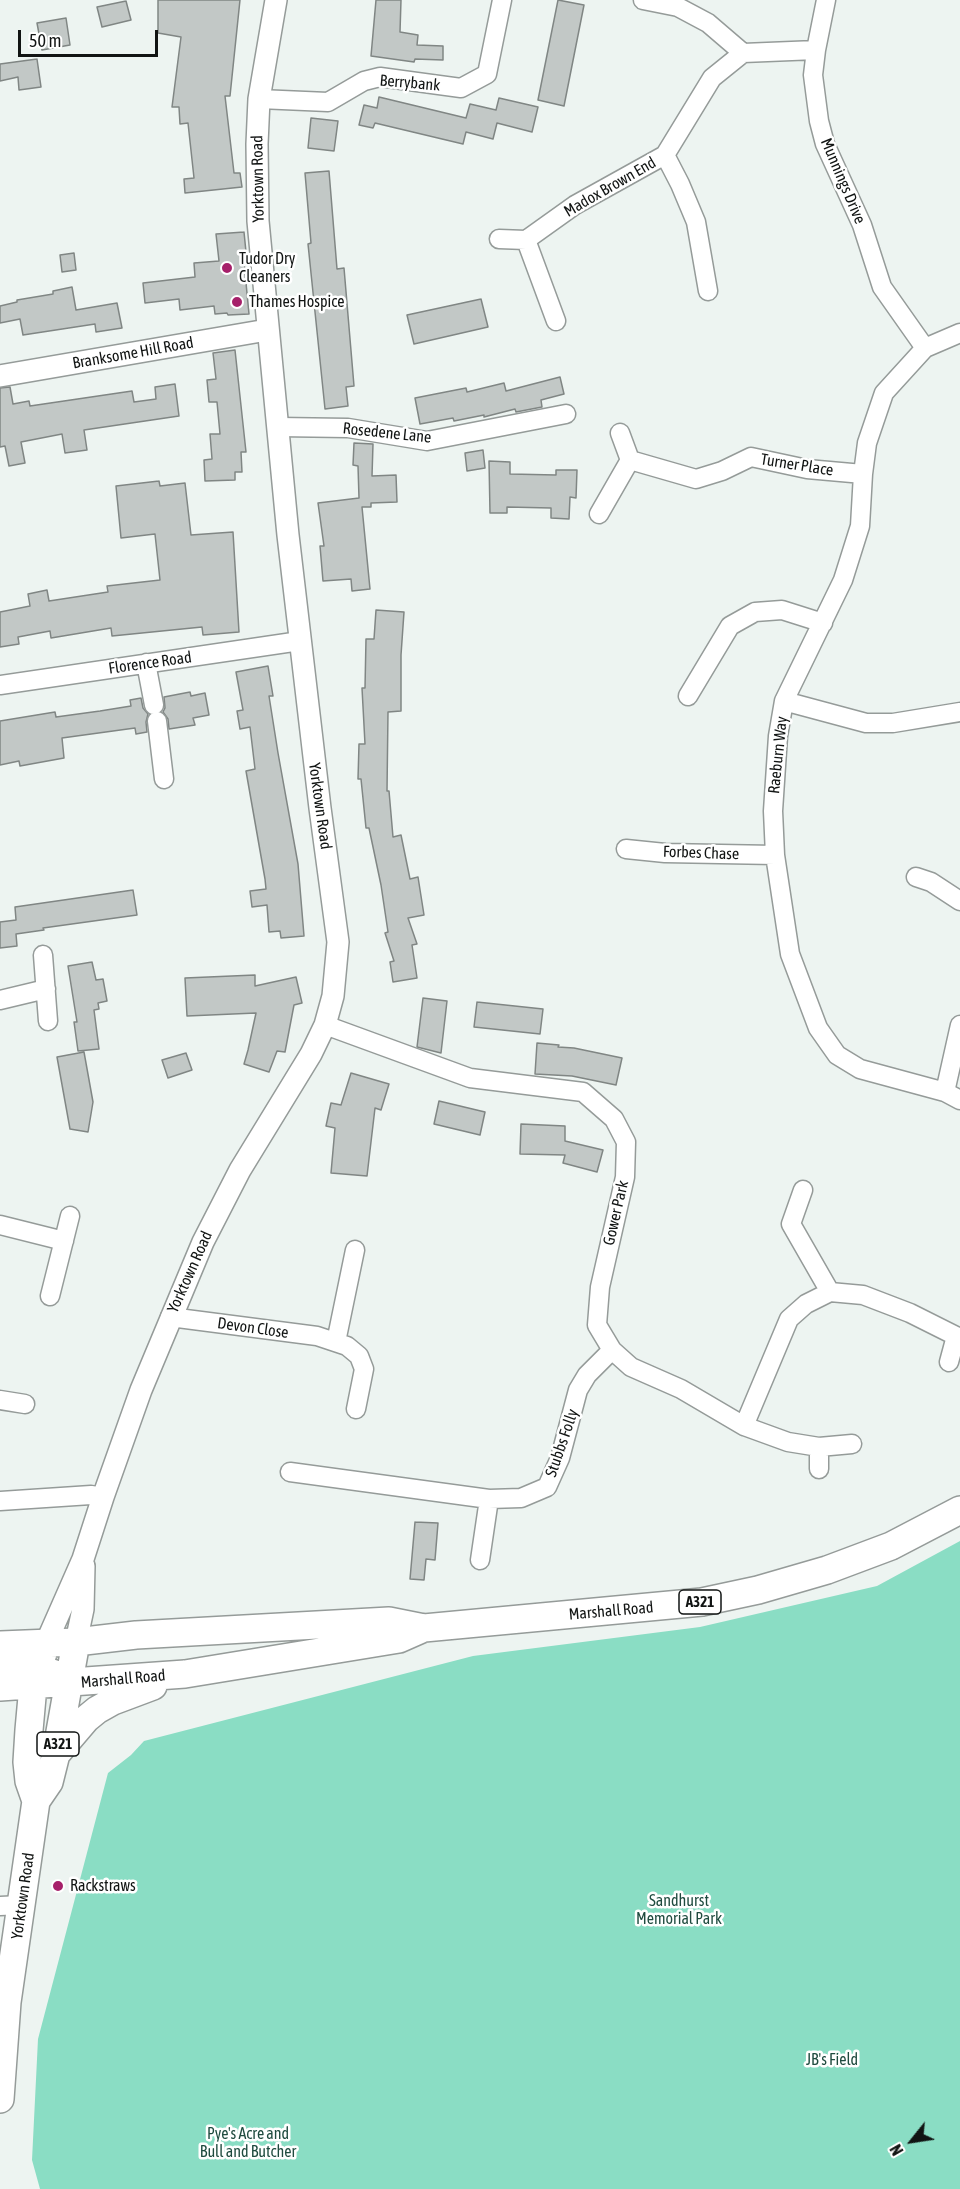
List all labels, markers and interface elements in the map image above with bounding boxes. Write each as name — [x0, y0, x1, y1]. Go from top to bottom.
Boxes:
scale bar — [21, 18, 160, 56]
text: 50 m — [29, 30, 61, 51]
street label: Berrybank — [379, 71, 441, 95]
street label: Yorktown Road — [248, 135, 268, 223]
street label: Munnings Drive — [816, 135, 870, 227]
street label: Madox Brown End — [561, 153, 659, 221]
place label: Tudor Dry Cleaners — [239, 249, 295, 287]
marker: Tudor Dry Cleaners — [220, 261, 234, 275]
place label: Thames Hospice — [249, 292, 344, 312]
marker: Thames Hospice — [230, 295, 244, 309]
street label: Branksome Hill Road — [71, 333, 195, 373]
street label: Rosedene Lane — [342, 419, 432, 447]
street label: Turner Place — [759, 450, 835, 480]
street label: Florence Road — [107, 648, 193, 678]
street label: Raeburn Way — [764, 715, 792, 795]
street label: Yorktown Road — [304, 761, 336, 851]
street label: Forbes Chase — [663, 842, 739, 864]
street label: Gower Park — [599, 1179, 633, 1247]
street label: Yorktown Road — [163, 1228, 217, 1316]
street label: Devon Close — [216, 1314, 290, 1342]
street label: Stubbs Folly — [541, 1406, 583, 1480]
road number: A321 — [679, 1590, 721, 1614]
street label: Marshall Road — [568, 1598, 654, 1624]
street label: Marshall Road — [80, 1666, 166, 1692]
road number: A321 — [37, 1732, 79, 1756]
street label: Yorktown Road — [7, 1851, 39, 1941]
place label: Rackstraws — [70, 1876, 136, 1896]
marker: Rackstraws — [51, 1879, 65, 1893]
park label: Sandhurst Memorial Park — [636, 1891, 722, 1929]
park label: JB's Field — [806, 2050, 858, 2070]
north arrow — [882, 2111, 942, 2171]
park label: Pye's Acre and Bull and Butcher — [200, 2124, 296, 2162]
text: N — [886, 2141, 907, 2159]

